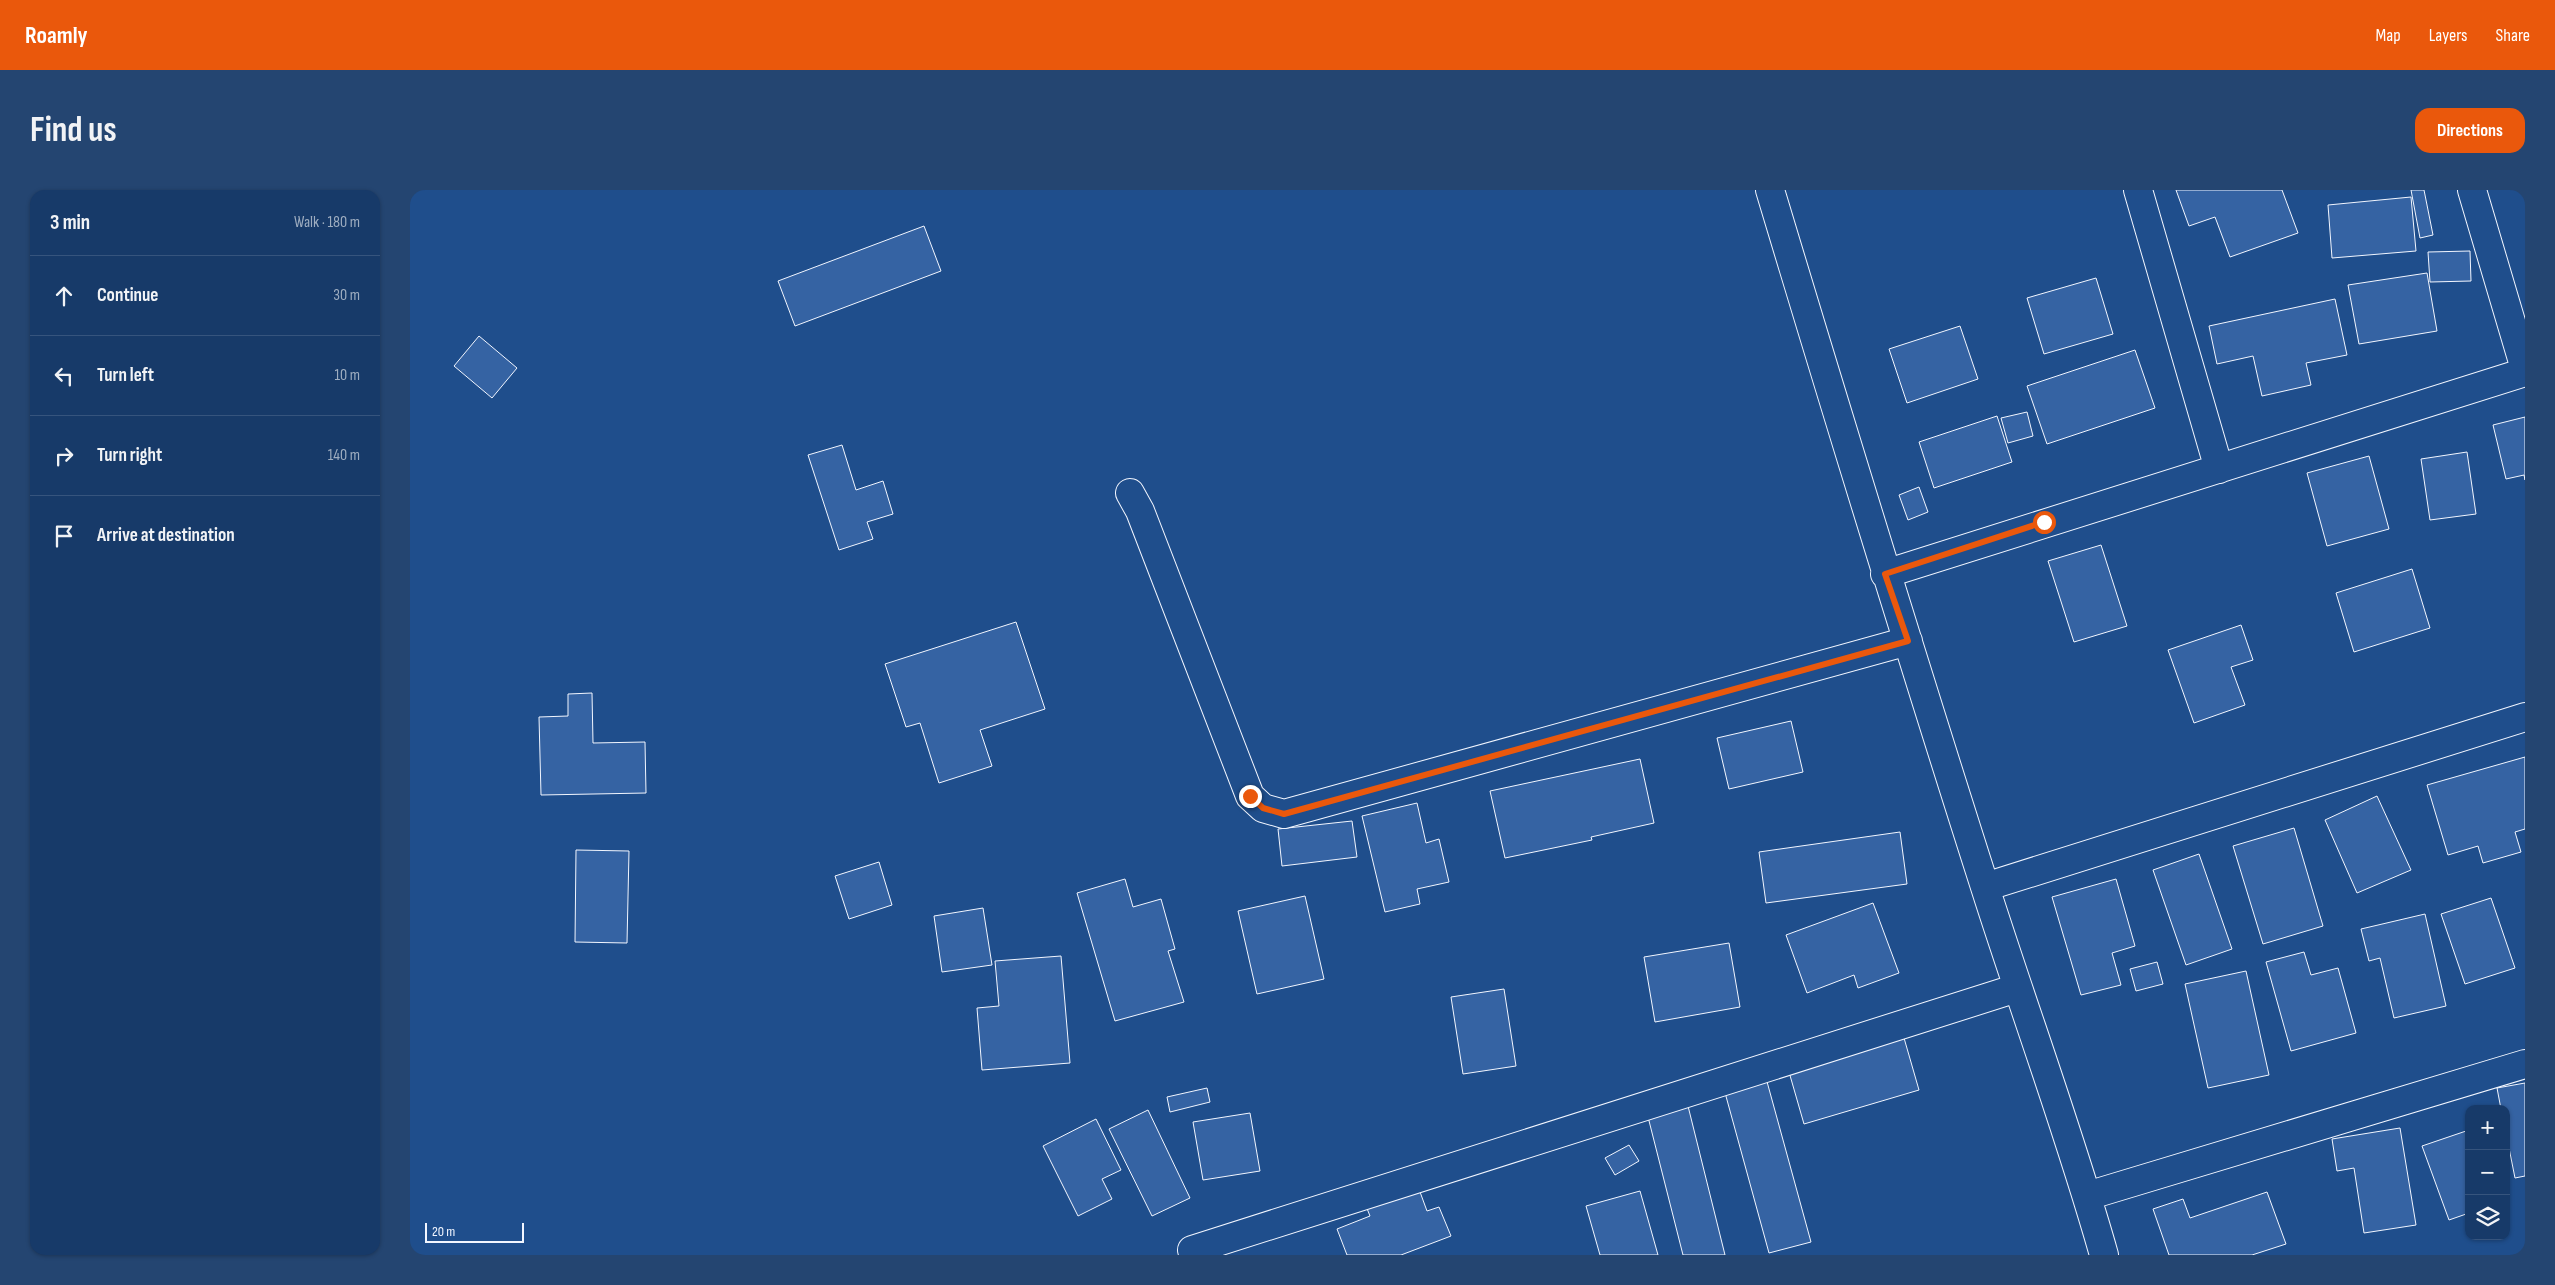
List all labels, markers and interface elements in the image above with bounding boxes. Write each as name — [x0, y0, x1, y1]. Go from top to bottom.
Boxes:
text: Roamly — [25, 21, 88, 50]
text: Map — [2376, 25, 2401, 46]
text: Layers — [2429, 25, 2468, 46]
text: Share — [2496, 25, 2530, 46]
button: Directions — [2415, 108, 2525, 153]
text: Find us — [30, 109, 117, 152]
text: 3 min — [50, 210, 90, 235]
text: Walk · 180 m — [294, 213, 360, 232]
icon: ahead — [50, 282, 78, 310]
text: Continue — [97, 284, 158, 307]
text: 30 m — [333, 286, 360, 305]
icon: left — [50, 362, 78, 390]
text: Turn left — [97, 364, 154, 387]
text: 10 m — [334, 366, 360, 385]
icon: right — [50, 442, 78, 470]
text: Turn right — [97, 444, 162, 467]
text: 140 m — [328, 446, 360, 465]
route start — [2033, 511, 2056, 534]
icon: arrive — [50, 522, 78, 550]
text: Arrive at destination — [97, 524, 235, 547]
route end — [1239, 785, 1262, 808]
map controls — [2465, 1105, 2510, 1240]
button: + — [2465, 1105, 2510, 1150]
button: − — [2465, 1150, 2510, 1195]
button: layers — [2465, 1195, 2510, 1240]
scale bar — [425, 1220, 524, 1243]
text: 20 m — [432, 1223, 455, 1240]

